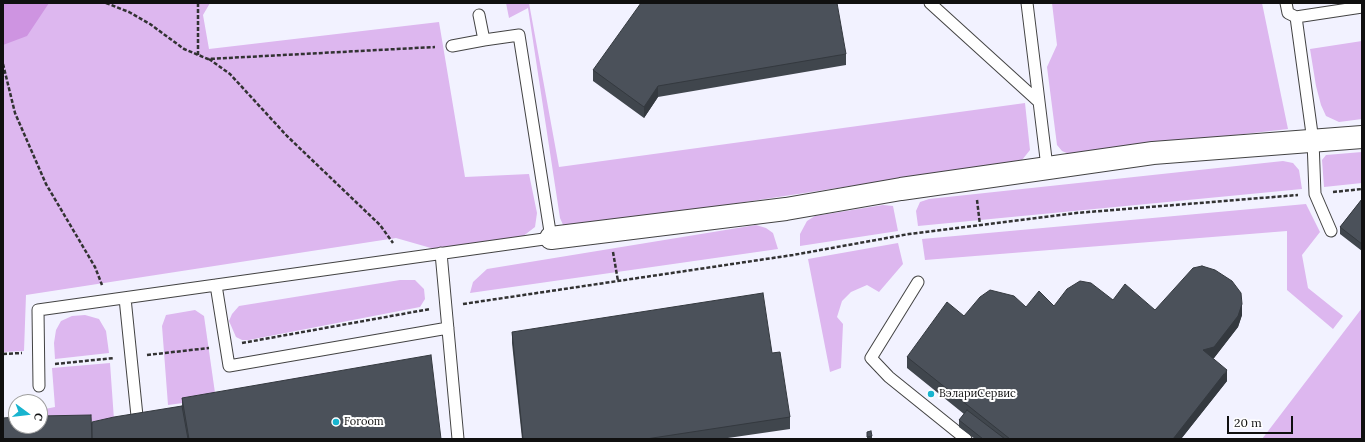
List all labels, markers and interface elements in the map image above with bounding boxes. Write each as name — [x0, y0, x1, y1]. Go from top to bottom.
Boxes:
place label: ВэлариСервис — [939, 387, 1016, 401]
marker: ВэлариСервис — [926, 389, 936, 399]
north arrow — [8, 394, 48, 434]
scale bar — [1229, 408, 1295, 434]
text: С — [31, 411, 46, 422]
place label: Foroom — [344, 415, 384, 429]
text: 20 m — [1234, 415, 1262, 430]
marker: Foroom — [331, 417, 341, 427]

